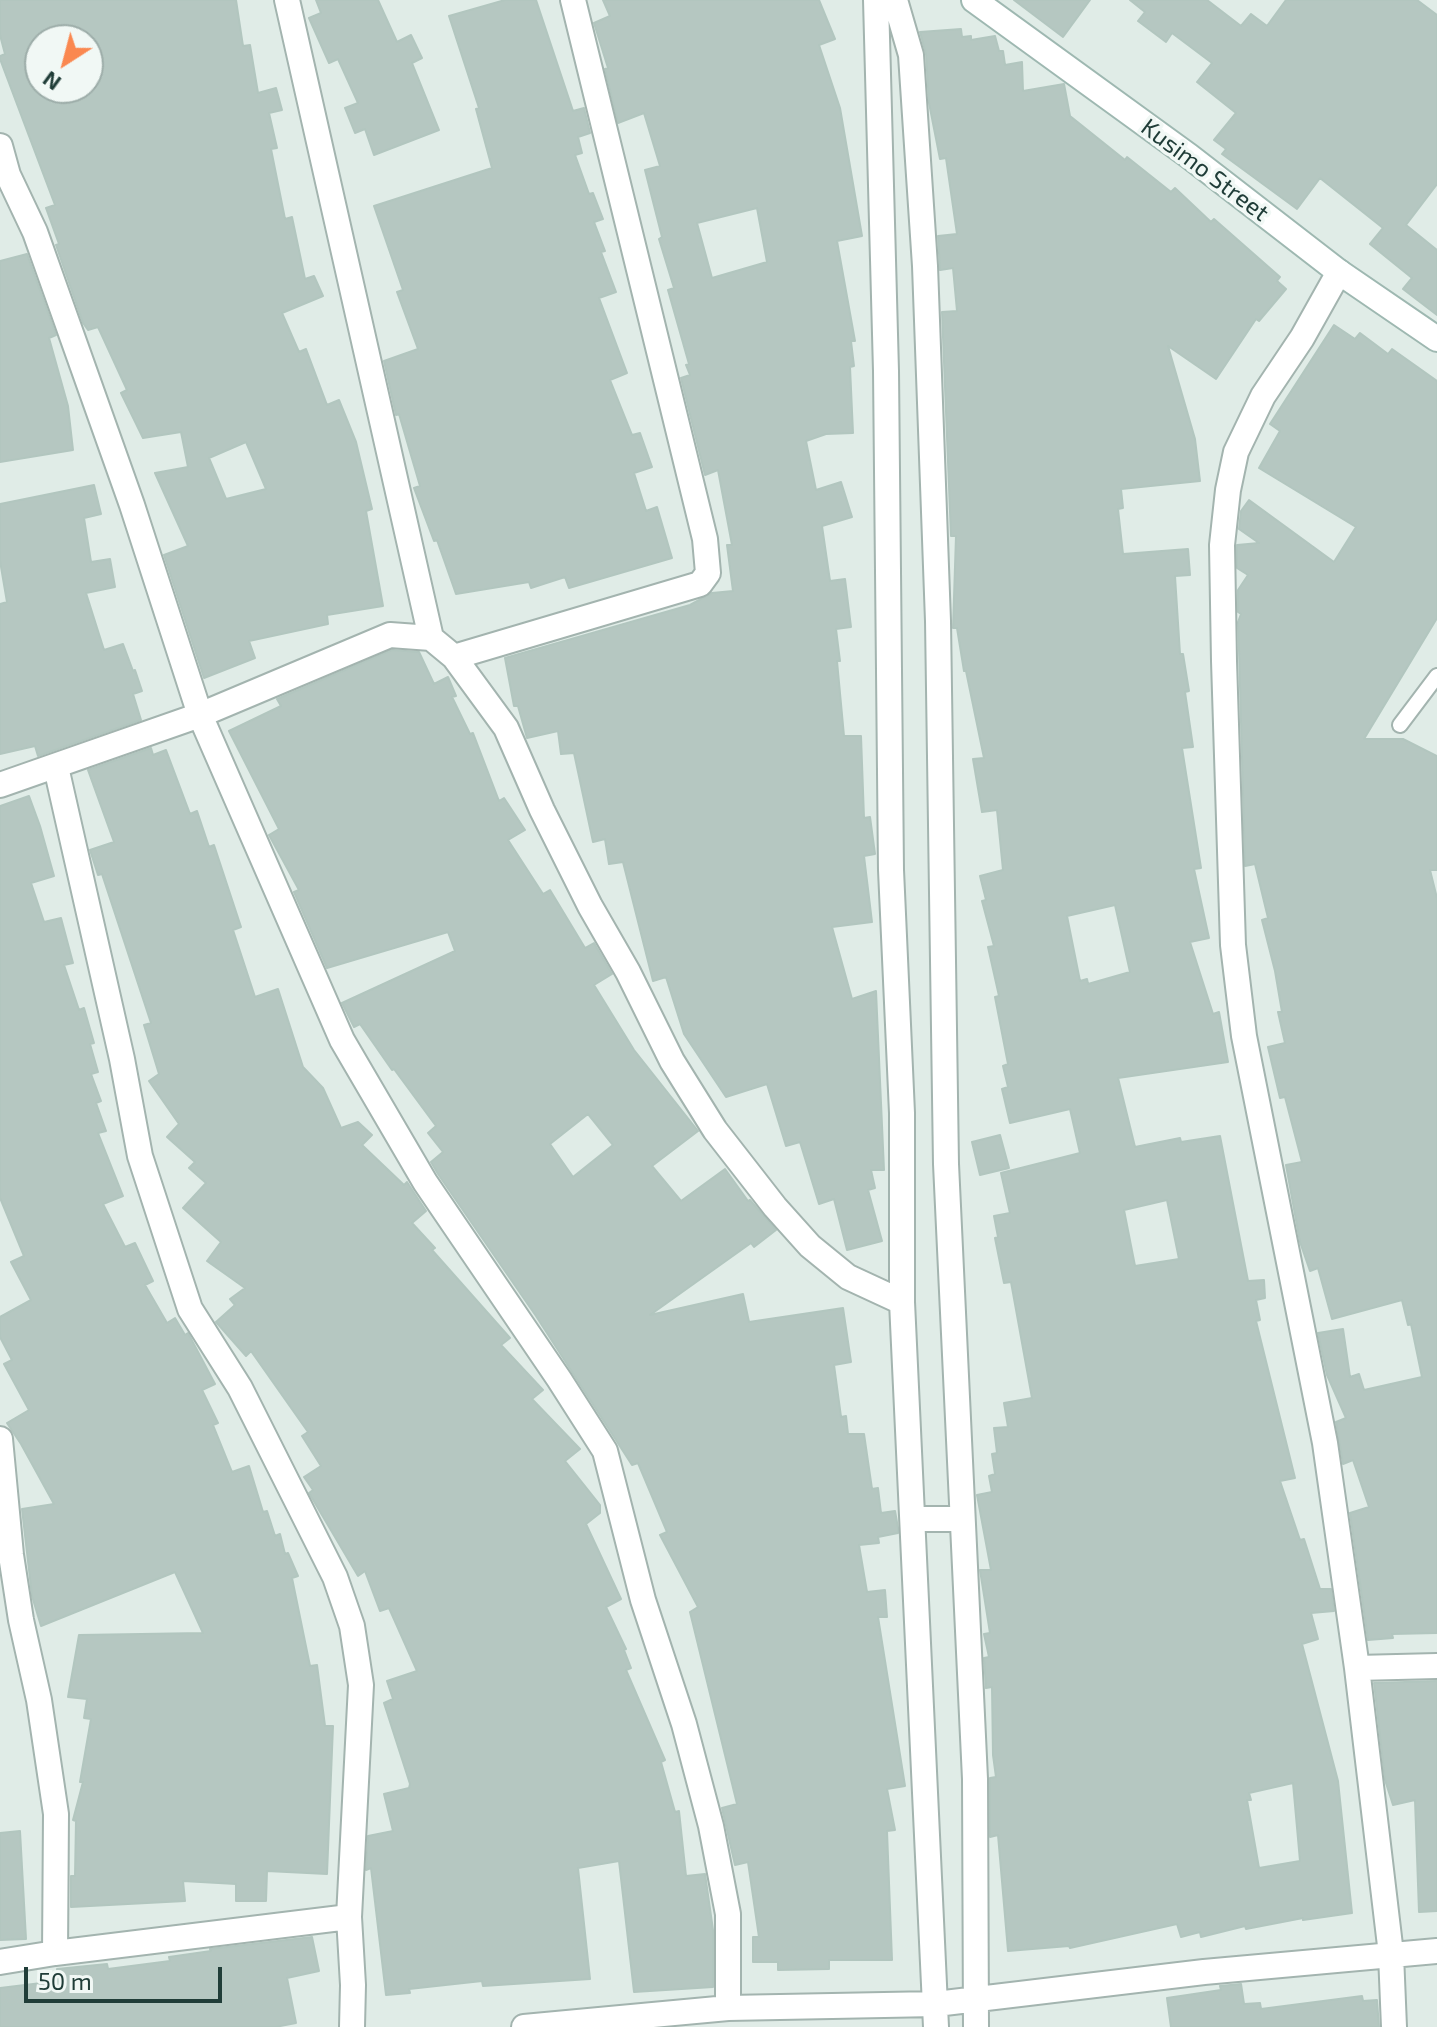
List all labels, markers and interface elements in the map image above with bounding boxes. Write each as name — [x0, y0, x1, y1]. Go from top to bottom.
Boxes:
north arrow — [24, 24, 104, 104]
text: N — [37, 67, 65, 97]
street label: Kusimo Street — [1135, 113, 1275, 227]
scale bar — [28, 1951, 226, 2001]
text: 50 m — [38, 1966, 92, 1995]

